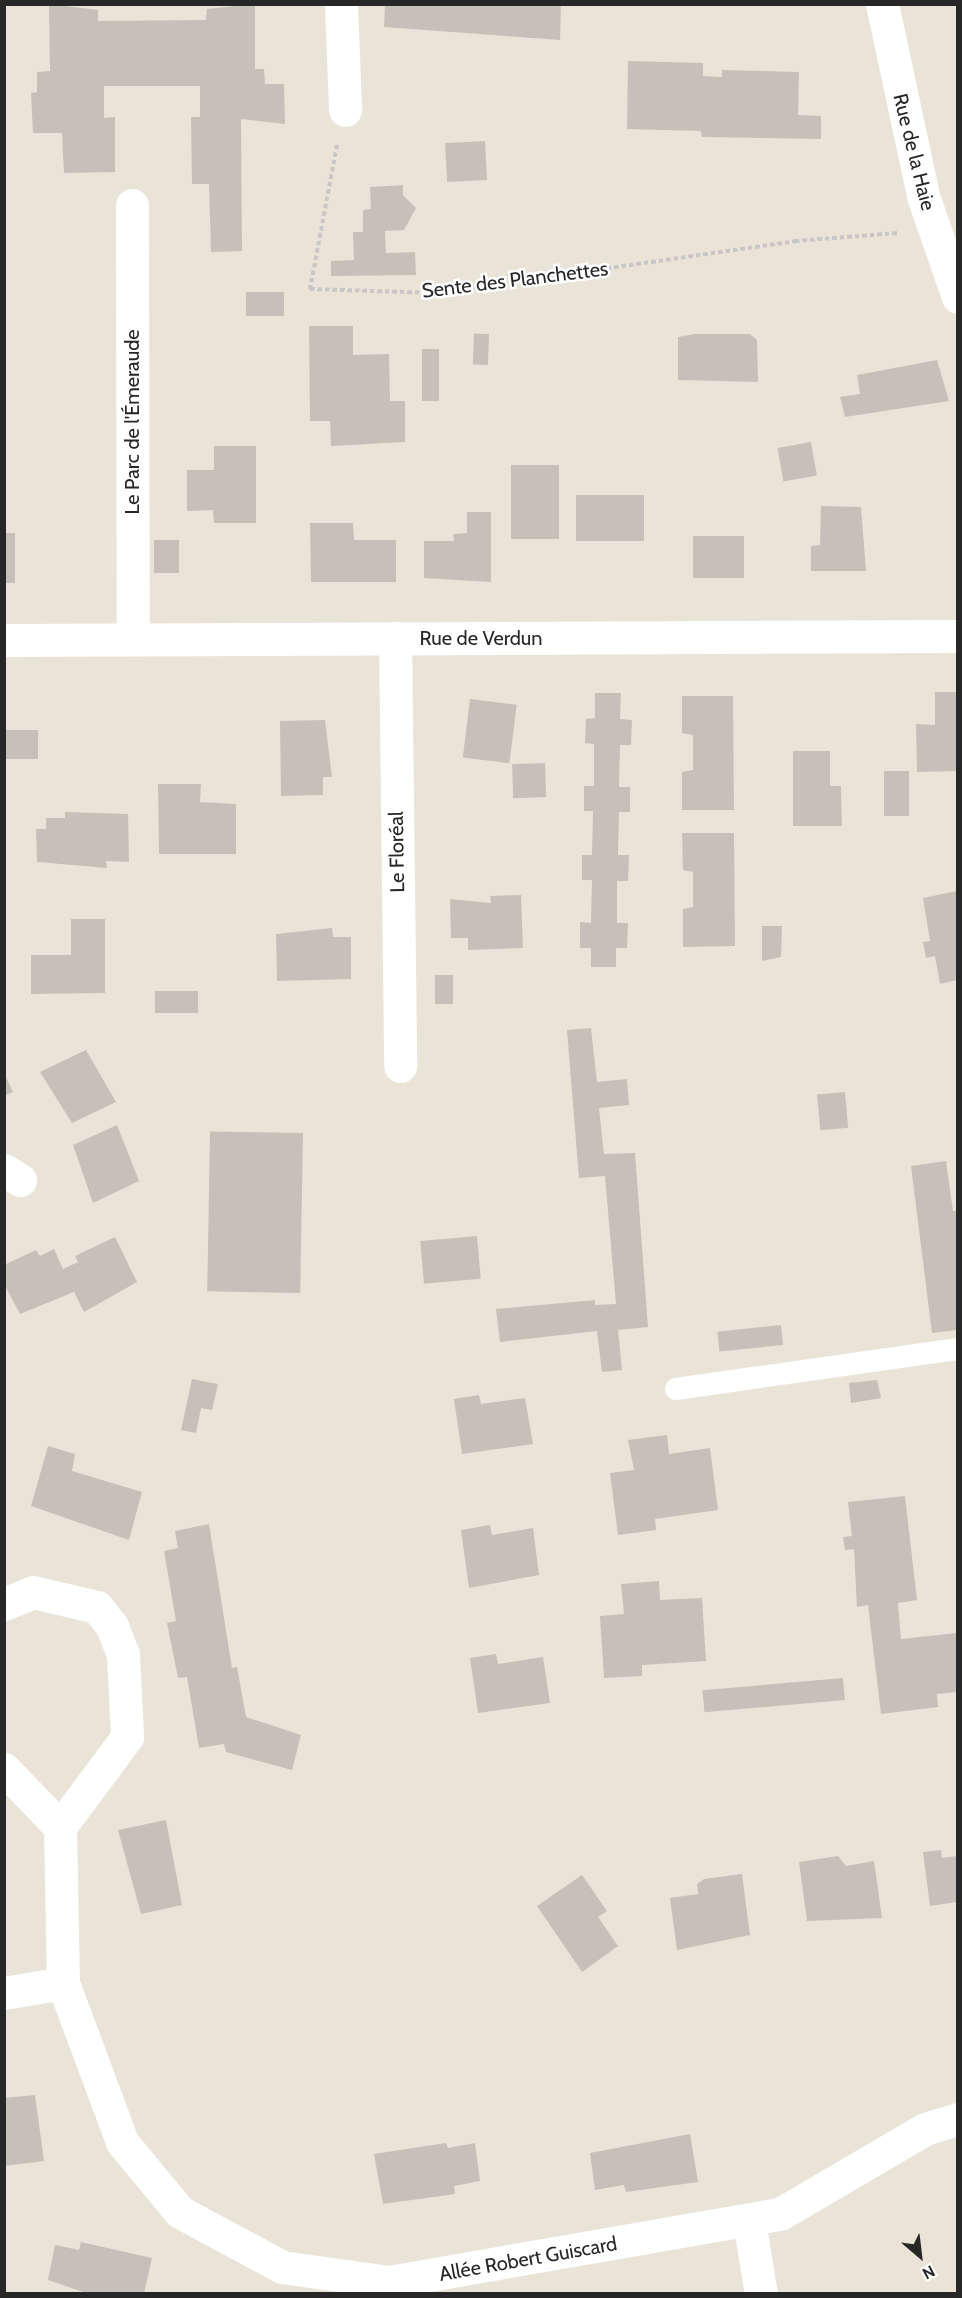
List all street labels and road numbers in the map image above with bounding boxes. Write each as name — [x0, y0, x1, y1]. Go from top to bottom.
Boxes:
street label: Rue de la Haie — [888, 91, 940, 213]
street label: Sente des Planchettes — [421, 257, 609, 303]
street label: Le Parc de l'Émeraude — [120, 329, 144, 515]
street label: Rue de Verdun — [420, 626, 542, 650]
street label: Le Floréal — [384, 811, 410, 893]
street label: Allée Robert Guiscard — [437, 2232, 619, 2286]

